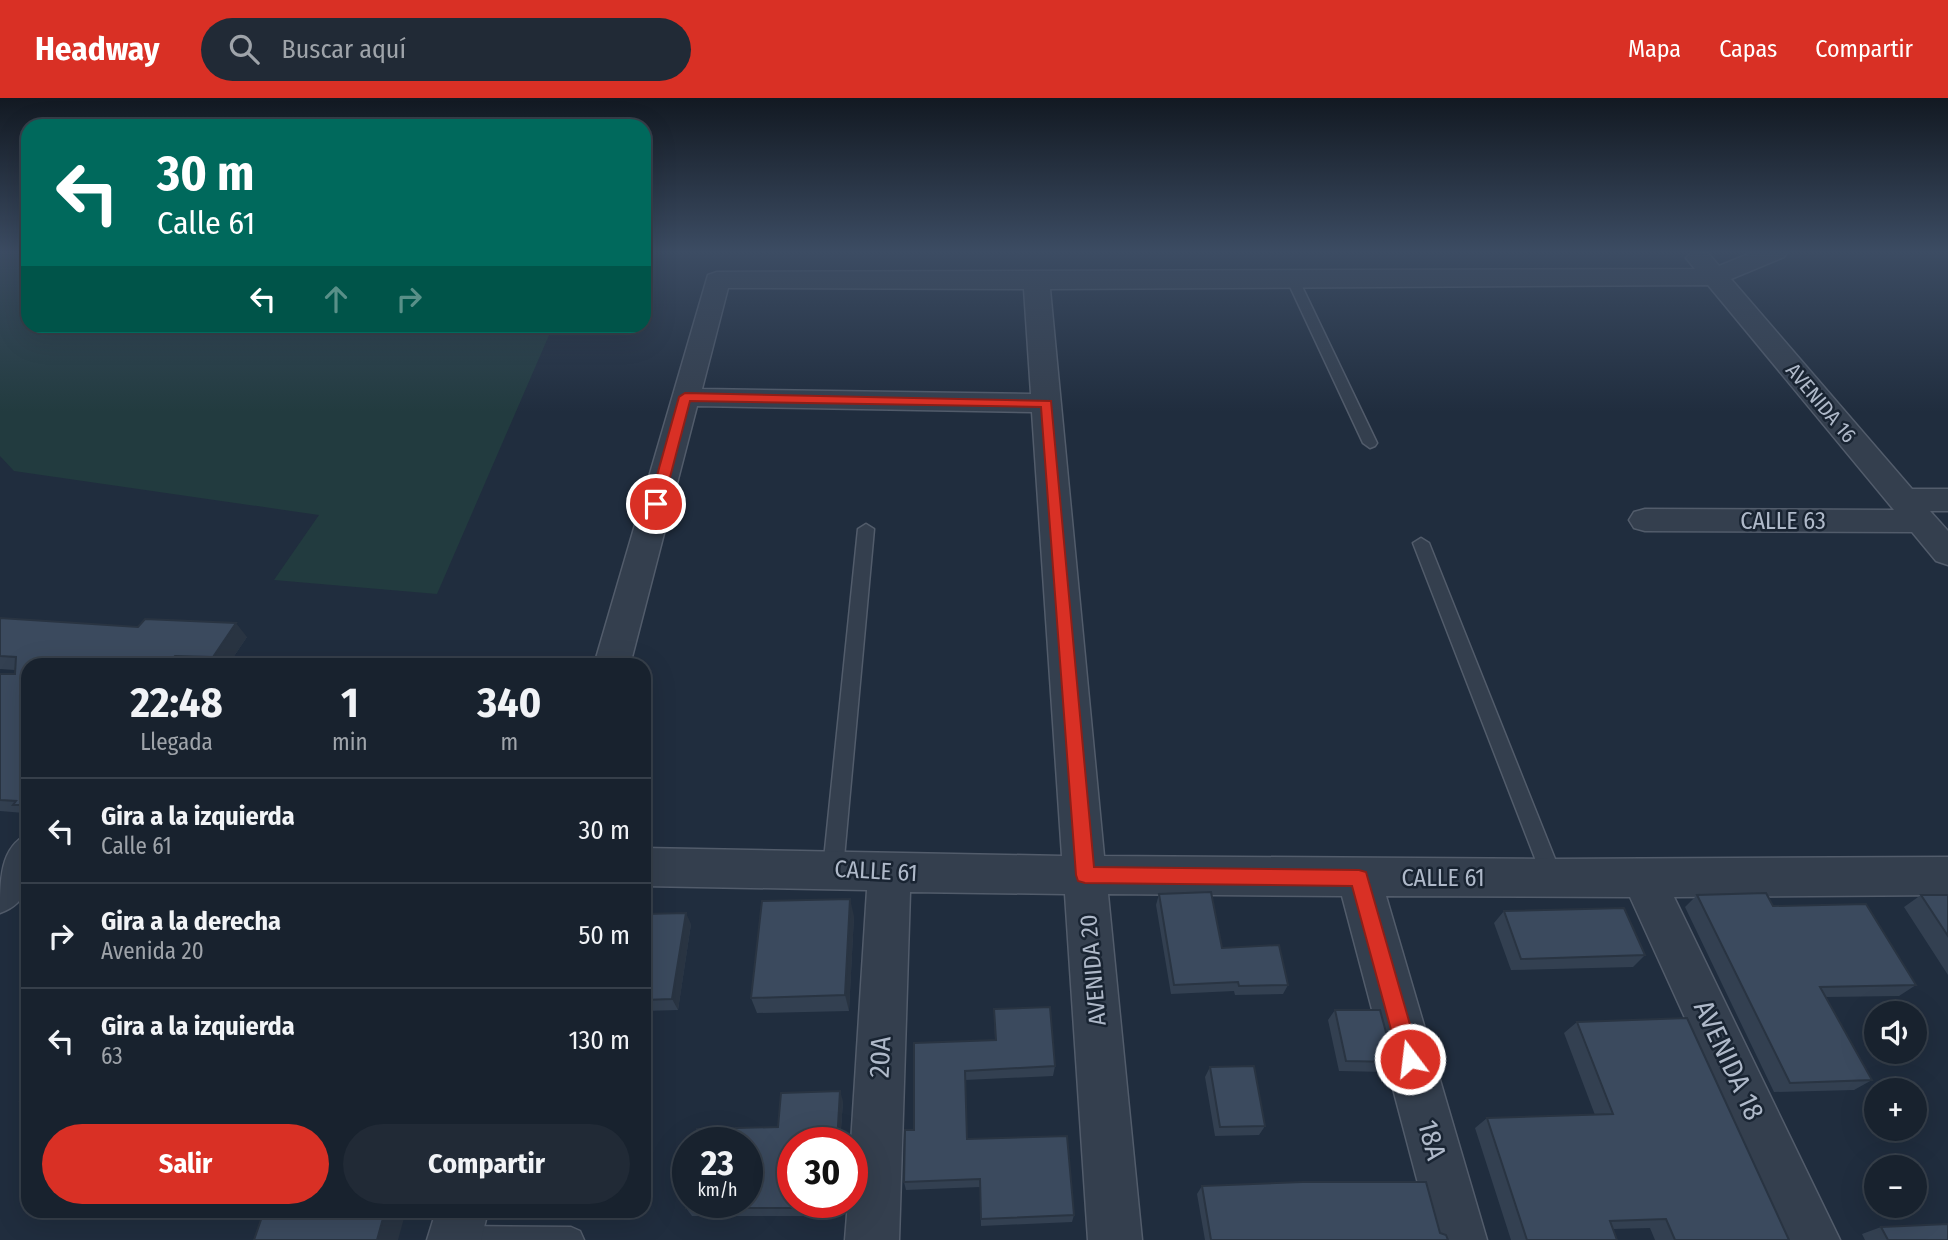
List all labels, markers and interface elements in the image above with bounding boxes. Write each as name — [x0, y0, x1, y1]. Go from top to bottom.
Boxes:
search box — [201, 18, 691, 81]
text: Headway — [35, 29, 159, 69]
icon: search — [225, 30, 263, 68]
text: Buscar aquí — [281, 34, 406, 65]
text: Mapa — [1628, 35, 1681, 63]
text: Capas — [1719, 35, 1777, 63]
text: Compartir — [1815, 35, 1913, 63]
text: 30 m — [157, 144, 255, 203]
icon: left — [42, 147, 133, 238]
text: Calle 61 — [157, 204, 255, 242]
icon: left — [244, 280, 282, 318]
icon: ahead — [317, 280, 355, 318]
icon: right — [390, 280, 428, 318]
street label: AVENIDA 16 — [1780, 358, 1862, 448]
pin — [626, 474, 686, 534]
icon: arrive — [637, 485, 675, 523]
street label: CALLE 63 — [1740, 507, 1826, 535]
text: 22:48 — [131, 678, 223, 728]
text: 1 — [341, 678, 359, 728]
text: 340 — [477, 678, 542, 728]
text: Llegada — [140, 728, 213, 756]
text: min — [332, 728, 368, 756]
text: m — [501, 728, 518, 756]
text: Gira a la izquierda — [101, 801, 295, 832]
icon: left — [42, 812, 80, 850]
text: 30 m — [579, 815, 630, 846]
text: Calle 61 — [101, 832, 172, 860]
street label: CALLE 61 — [834, 855, 918, 887]
street label: CALLE 61 — [1401, 864, 1485, 892]
text: Gira a la derecha — [101, 906, 281, 937]
street label: AVENIDA 20 — [1074, 913, 1112, 1027]
icon: right — [42, 917, 80, 955]
text: 50 m — [578, 920, 630, 951]
text: Avenida 20 — [101, 937, 204, 965]
street label: AVENIDA 18 — [1687, 995, 1771, 1125]
map controls — [1864, 1001, 1927, 1218]
button: sound — [1864, 1001, 1927, 1064]
text: Gira a la izquierda — [101, 1011, 295, 1042]
icon: left — [42, 1022, 80, 1060]
position arrow — [1373, 1022, 1447, 1096]
text: 130 m — [568, 1025, 630, 1056]
street label: 20A — [862, 1035, 898, 1079]
text: 63 — [101, 1042, 123, 1070]
button: + — [1864, 1078, 1927, 1141]
street label: 18A — [1411, 1117, 1453, 1164]
button: Salir — [42, 1124, 329, 1204]
button: Compartir — [343, 1124, 630, 1204]
speed limit sign: 30 — [777, 1127, 868, 1218]
text: 23 — [701, 1142, 734, 1184]
button: − — [1864, 1155, 1927, 1218]
text: km/h — [697, 1179, 738, 1201]

